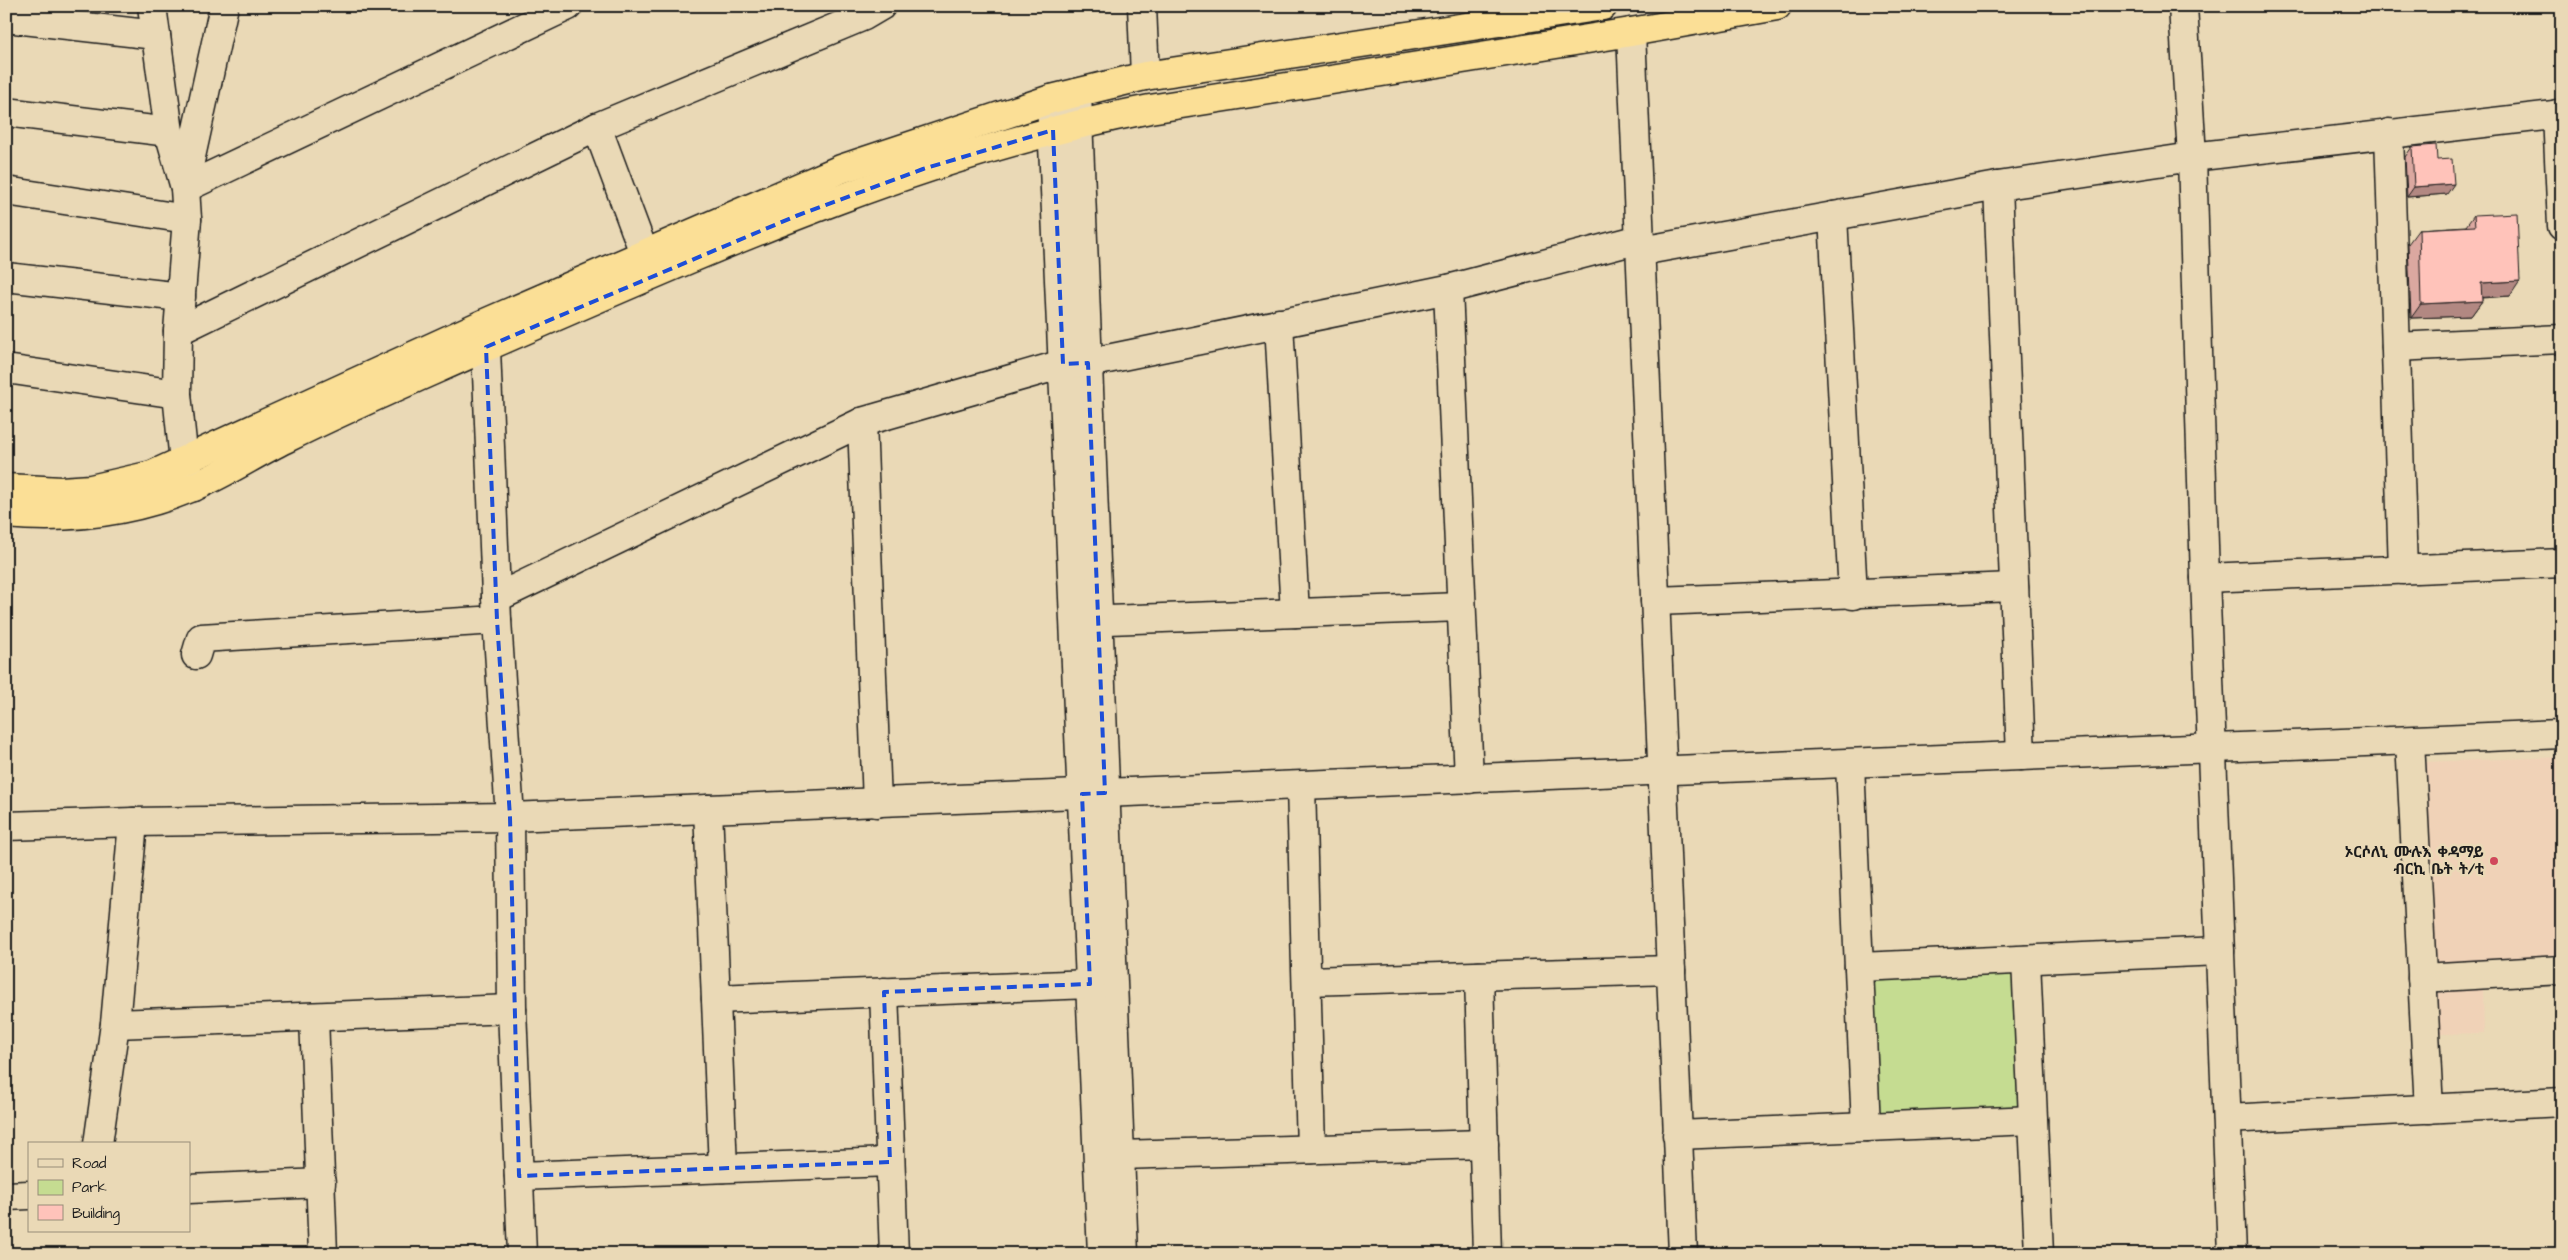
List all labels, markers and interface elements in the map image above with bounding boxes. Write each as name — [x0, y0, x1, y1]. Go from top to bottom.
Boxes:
place label: ኦርሶለኒ ሙሉእ ቀዳማይ ብርኪ ቤት ት/ቲ — [2345, 842, 2485, 880]
marker: ኦርሶለኒ ሙሉእ ቀዳማይ ብርኪ ቤት ት/ቲ — [2488, 855, 2500, 867]
legend — [28, 1142, 190, 1232]
text: Road — [72, 1153, 107, 1174]
text: Park — [72, 1177, 107, 1198]
text: Building — [72, 1203, 120, 1225]

